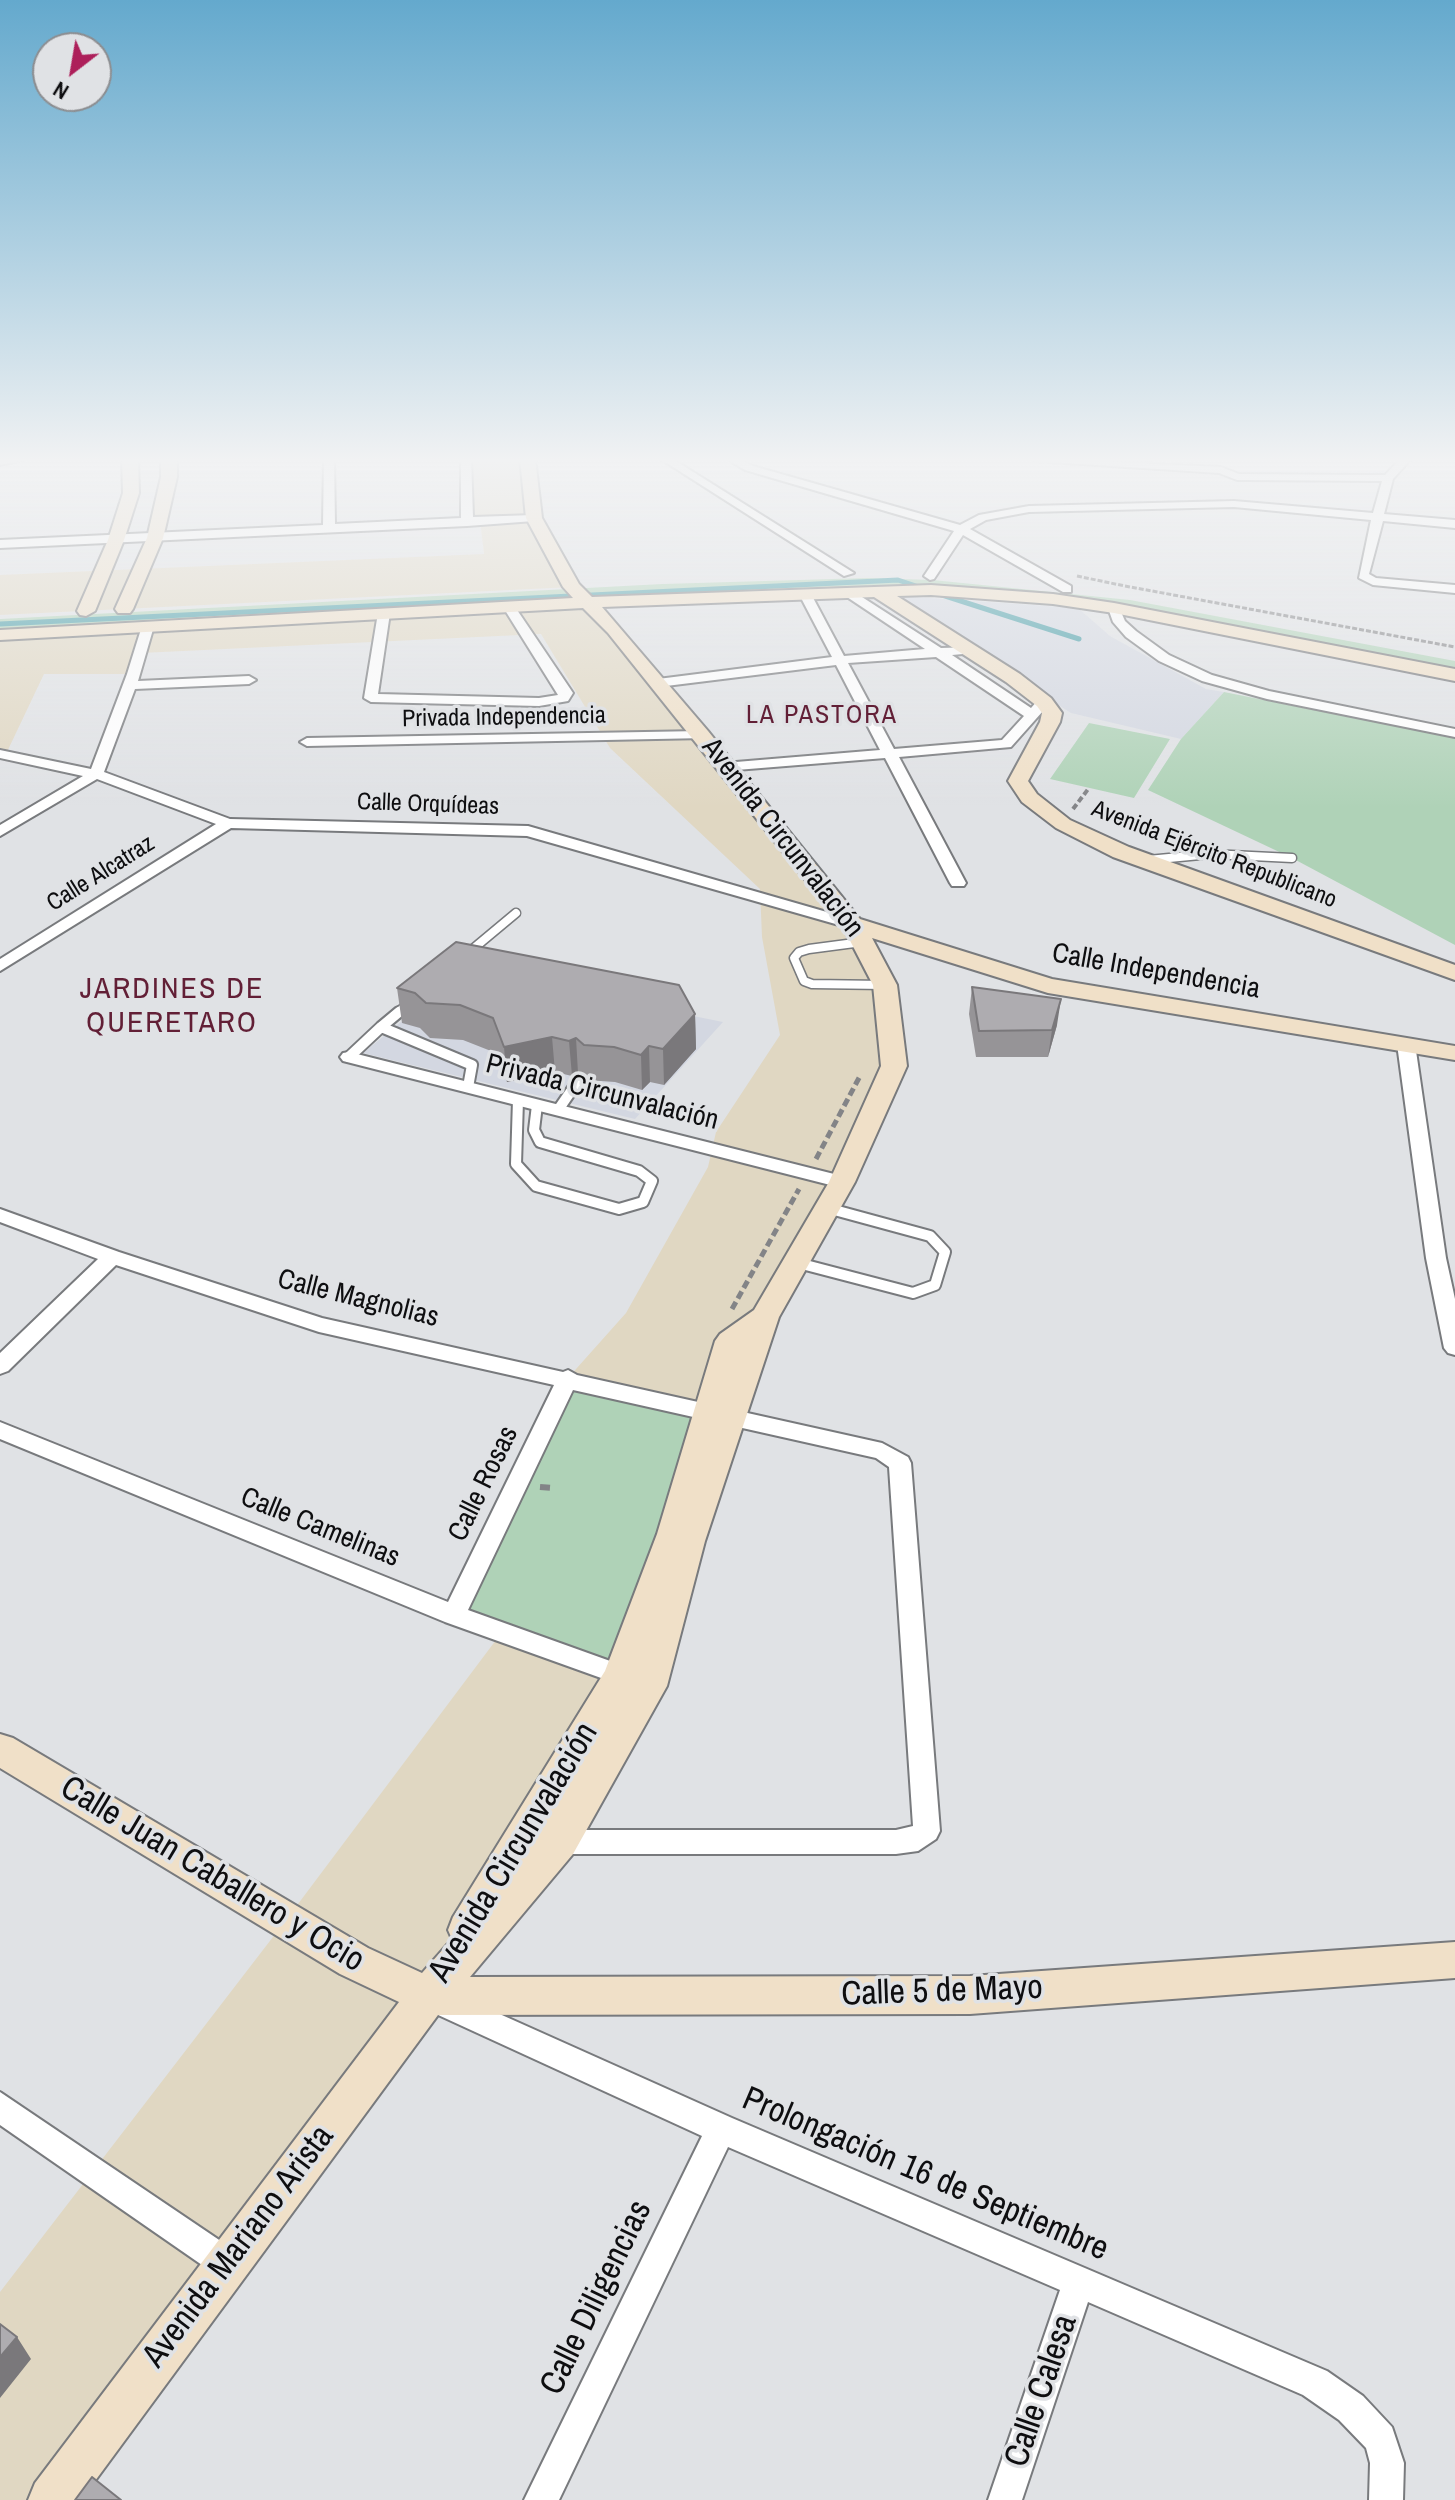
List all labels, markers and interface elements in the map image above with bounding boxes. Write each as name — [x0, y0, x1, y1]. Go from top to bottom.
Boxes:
north arrow — [32, 32, 112, 112]
text: N — [47, 75, 74, 107]
district label: LA PASTORA — [746, 700, 898, 732]
street label: Privada Independencia — [402, 702, 606, 734]
street label: Avenida Circunvalación — [694, 732, 870, 944]
street label: Calle Orquídeas — [356, 788, 500, 822]
street label: Avenida Ejército Republicano — [1087, 795, 1341, 915]
street label: Calle Alcatraz — [42, 830, 160, 918]
street label: Calle Independencia — [1049, 937, 1263, 1007]
district label: JARDINES DE QUERETARO — [80, 972, 264, 1042]
street label: Privada Circunvalación — [482, 1048, 722, 1138]
street label: Calle Magnolias — [274, 1263, 442, 1335]
street label: Calle Rosas — [442, 1421, 526, 1547]
street label: Calle Camelinas — [236, 1481, 404, 1575]
street label: Avenida Circunvalación — [420, 1716, 608, 1990]
street label: Calle Juan Caballero y Ocio — [53, 1768, 371, 1982]
street label: Calle 5 de Mayo — [841, 1968, 1043, 2016]
street label: Prolongación 16 de Septiembre — [736, 2079, 1114, 2271]
street label: Avenida Mariano Arista — [135, 2118, 343, 2376]
street label: Calle Diligencias — [532, 2194, 662, 2402]
street label: Calle Calesa — [997, 2310, 1087, 2472]

